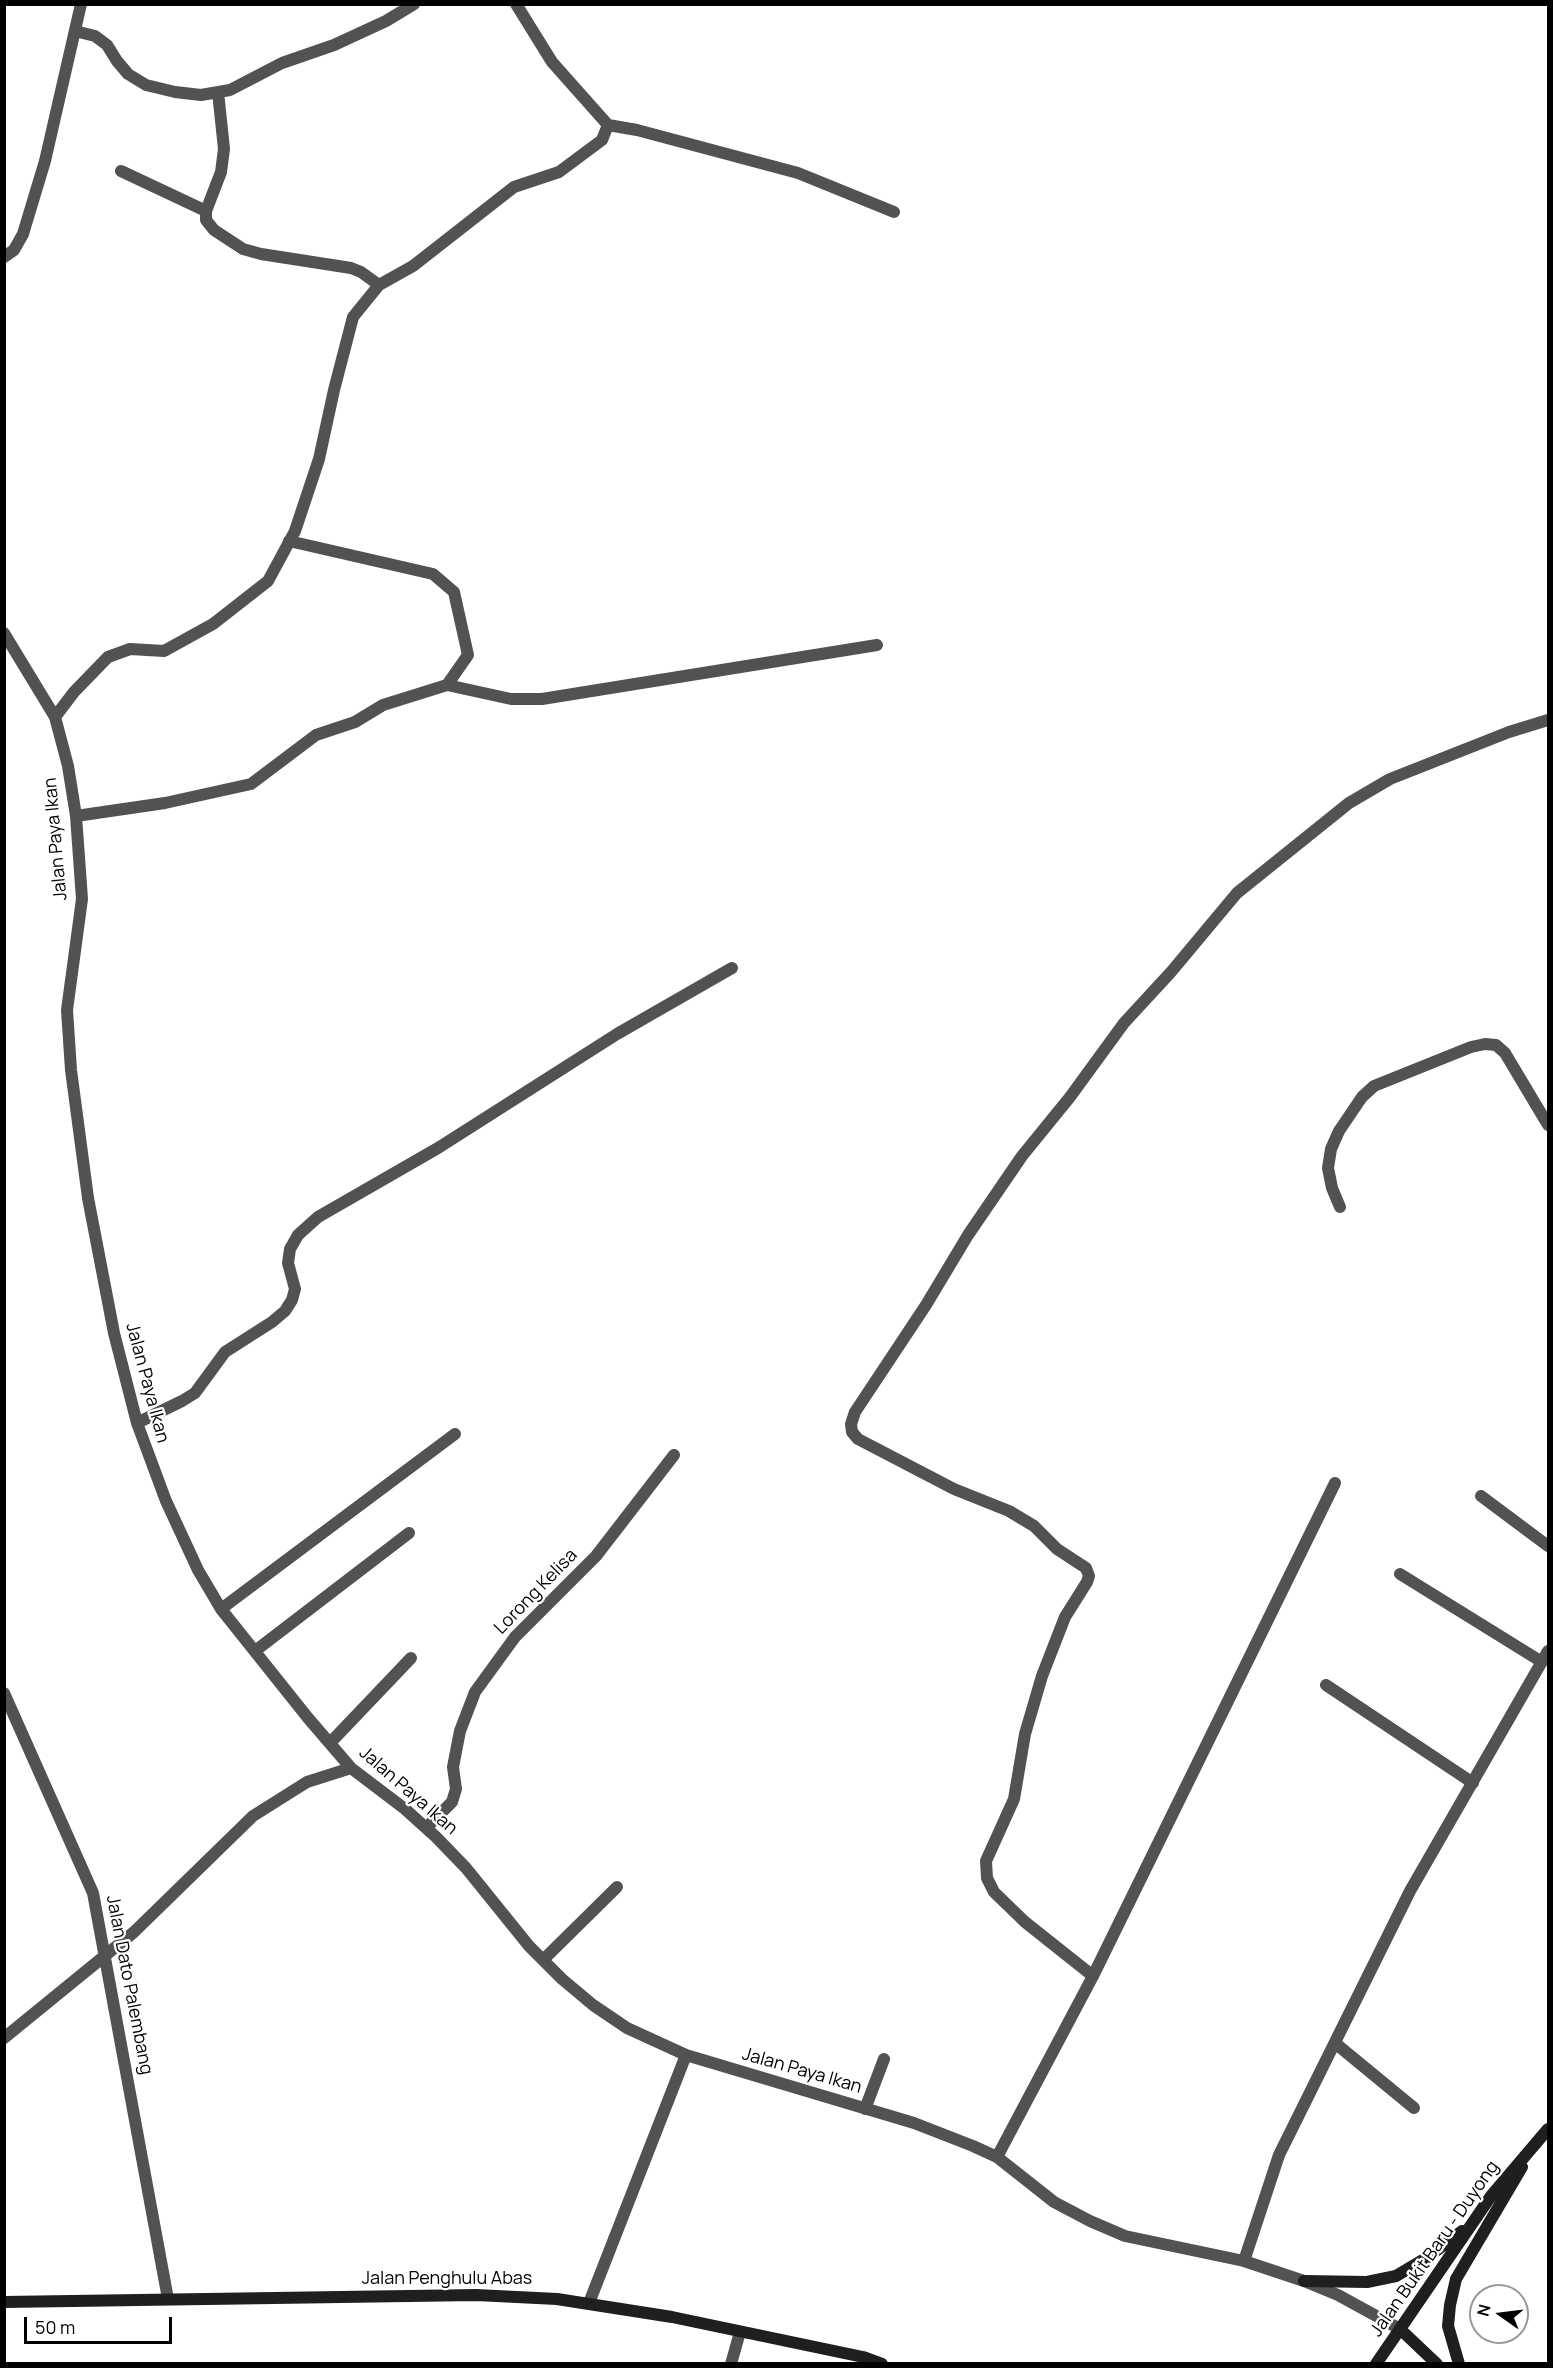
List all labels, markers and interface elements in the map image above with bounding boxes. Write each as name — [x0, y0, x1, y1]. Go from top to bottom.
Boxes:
street label: Jalan Paya Ikan — [40, 777, 72, 901]
street label: Jalan Paya Ikan — [121, 1321, 173, 1445]
street label: Lorong Kelisa — [490, 1545, 582, 1639]
street label: Jalan Paya Ikan — [354, 1742, 462, 1840]
street label: Jalan Dato Palembang — [101, 1894, 157, 2076]
street label: Jalan Paya Ikan — [740, 2044, 864, 2098]
street label: Jalan Bukit Baru - Duyong — [1366, 2157, 1504, 2341]
street label: Jalan Penghulu Abas — [362, 2268, 532, 2290]
north arrow — [1469, 2284, 1529, 2344]
text: N — [1471, 2302, 1496, 2318]
scale bar — [27, 2305, 176, 2343]
text: 50 m — [35, 2315, 75, 2339]

